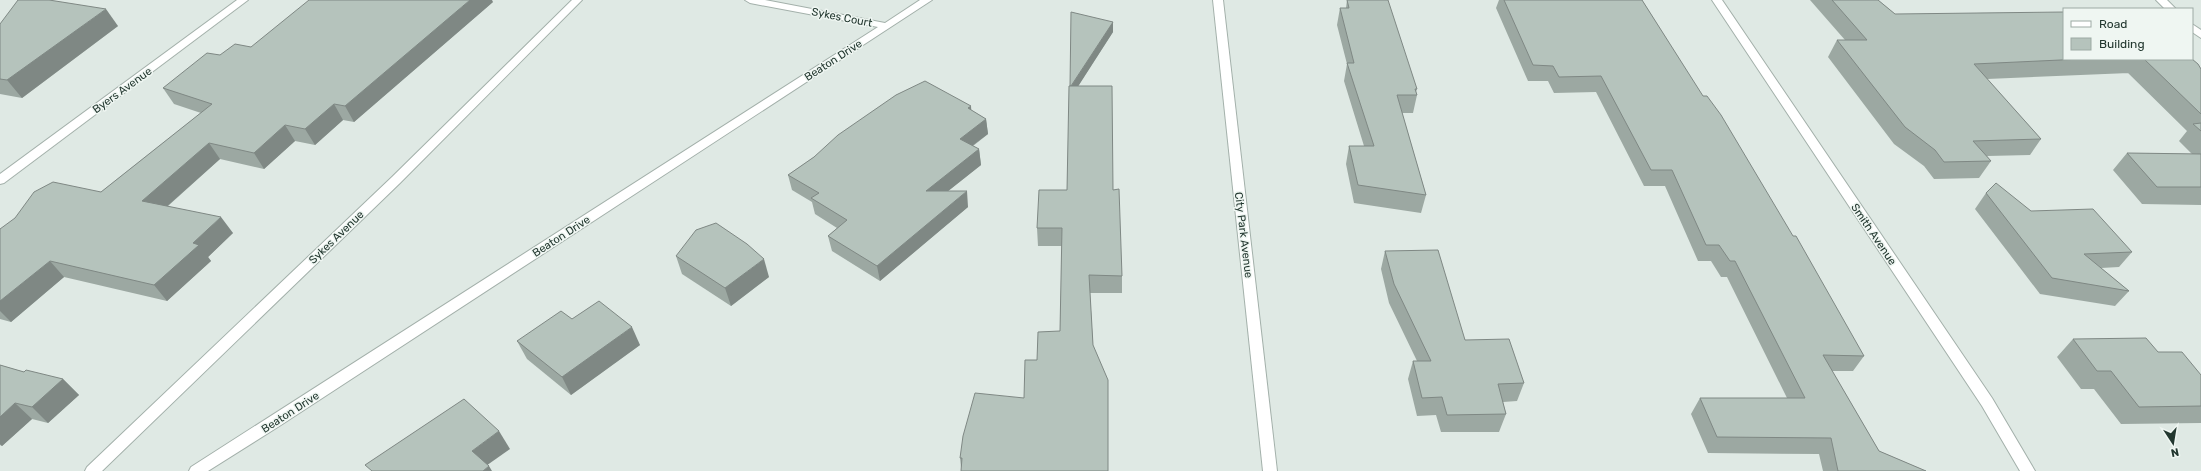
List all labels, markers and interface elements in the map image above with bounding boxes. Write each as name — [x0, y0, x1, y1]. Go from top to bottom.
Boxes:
street label: Sykes Court — [810, 5, 874, 30]
legend — [2063, 8, 2193, 60]
text: Road — [2099, 17, 2127, 31]
street label: Beaton Drive — [802, 37, 864, 84]
text: Building — [2099, 37, 2145, 51]
street label: Byers Avenue — [90, 65, 154, 116]
street label: City Park Avenue — [1232, 191, 1255, 279]
street label: Smith Avenue — [1848, 201, 1899, 267]
street label: Sykes Avenue — [306, 208, 366, 267]
street label: Beaton Drive — [530, 213, 592, 260]
street label: Beaton Drive — [259, 389, 321, 436]
north arrow — [2153, 423, 2193, 463]
text: N — [2170, 445, 2180, 459]

